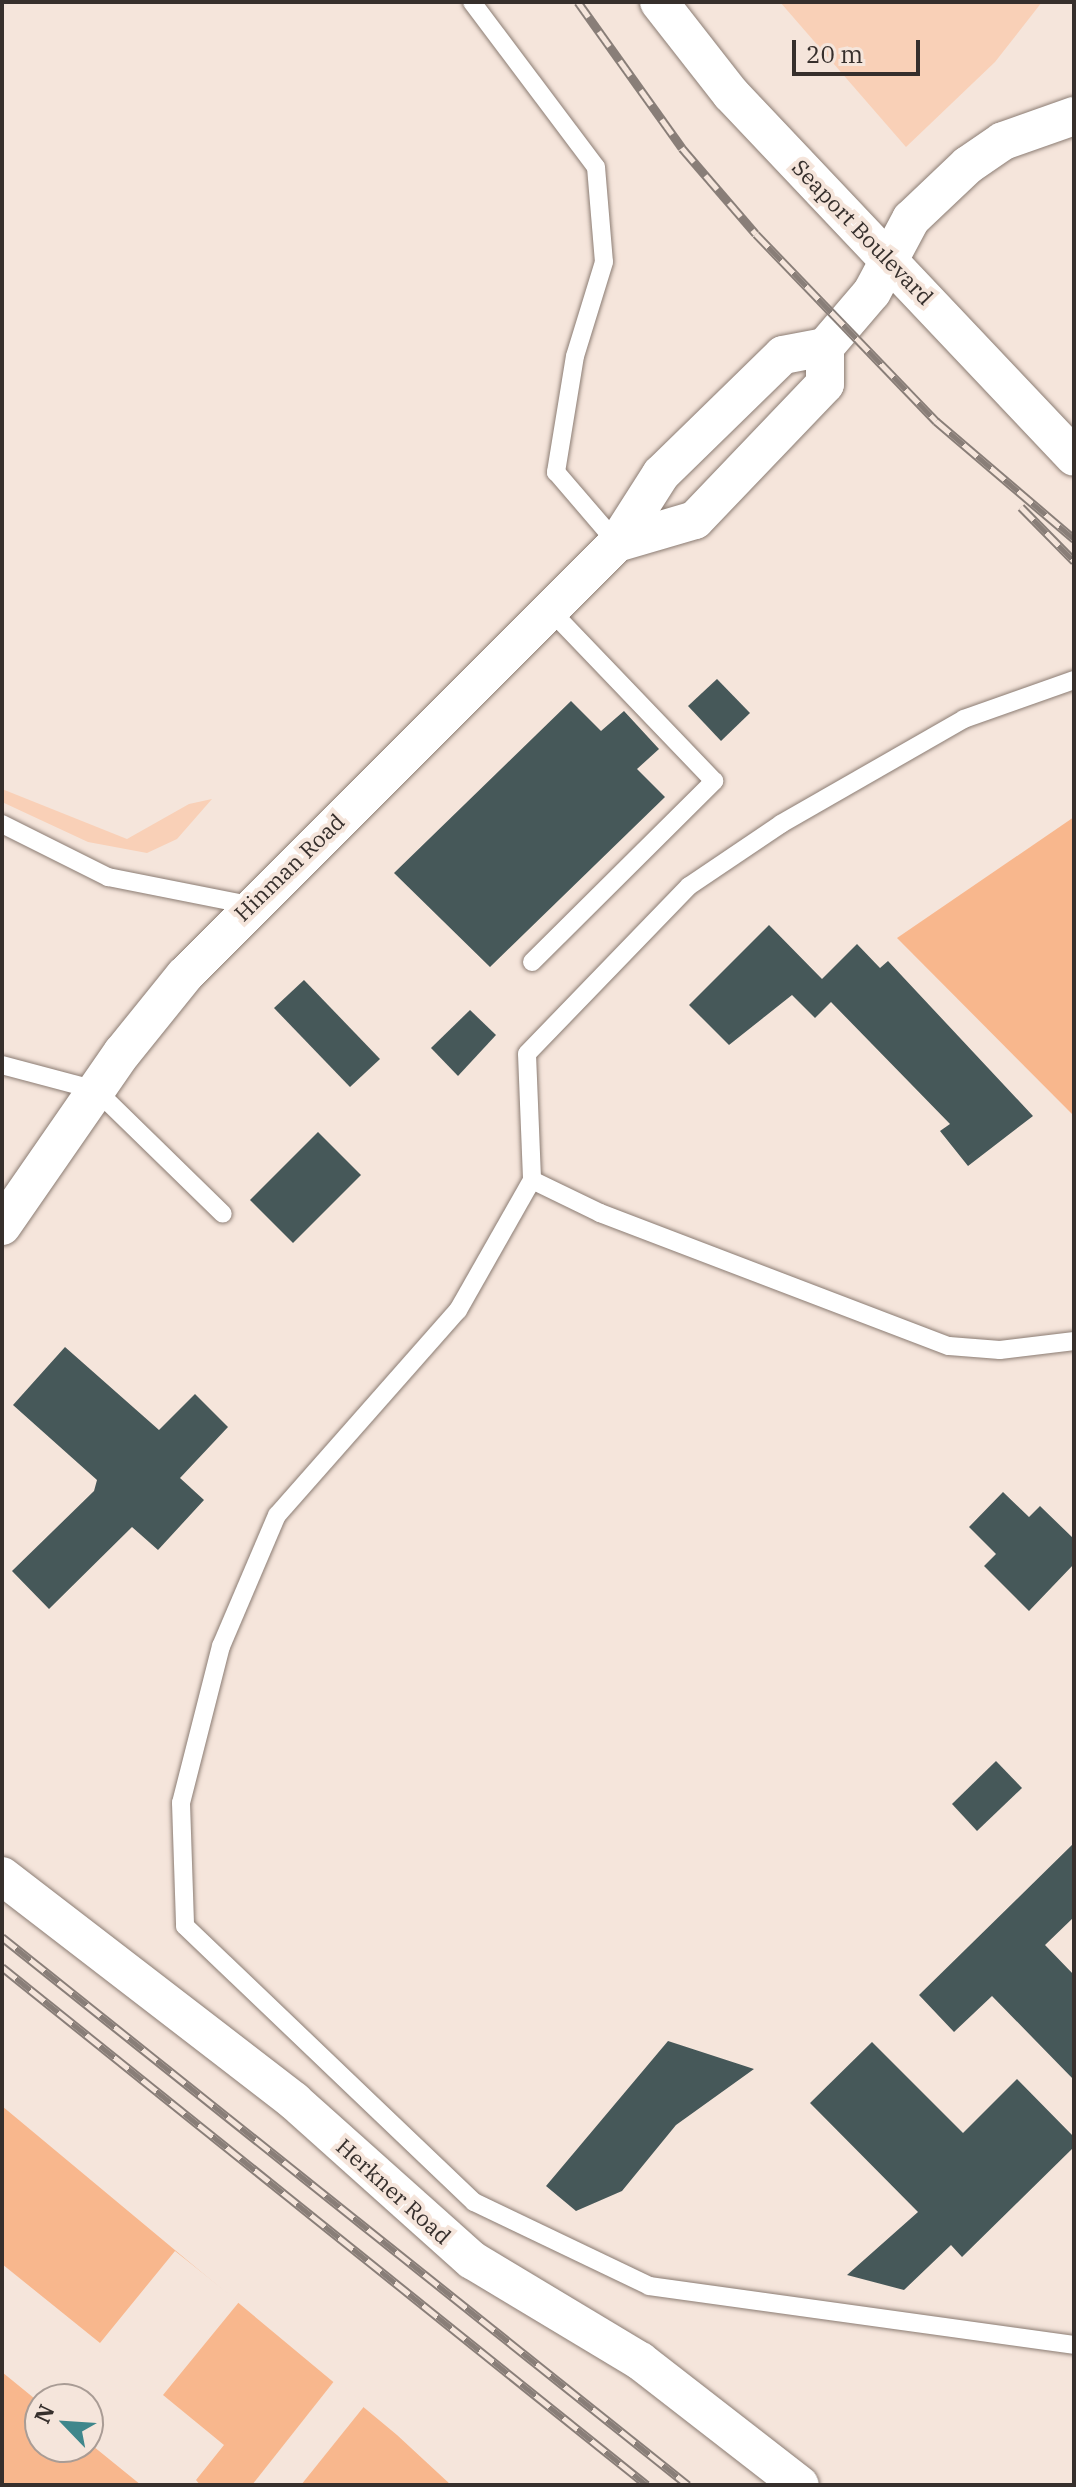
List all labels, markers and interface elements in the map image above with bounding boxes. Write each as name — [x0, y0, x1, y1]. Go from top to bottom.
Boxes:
scale bar — [796, 24, 924, 74]
text: 20 m — [806, 38, 863, 70]
street label: Seaport Boulevard — [787, 154, 939, 310]
street label: Hinman Road — [228, 808, 350, 926]
street label: Herkner Road — [331, 2133, 457, 2249]
north arrow — [24, 2383, 104, 2463]
text: N — [27, 2399, 60, 2428]

